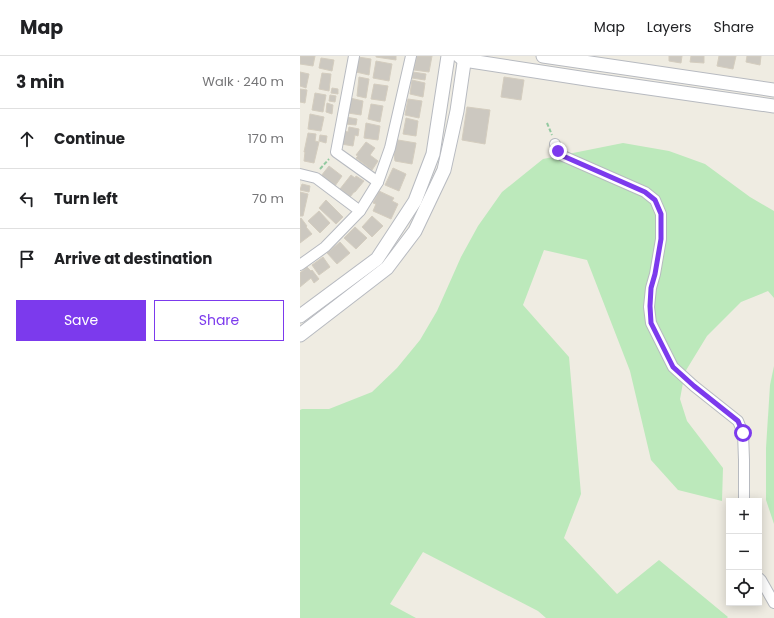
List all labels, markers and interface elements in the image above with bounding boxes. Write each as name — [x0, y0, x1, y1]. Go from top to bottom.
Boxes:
text: Map — [20, 14, 63, 41]
text: Map — [594, 17, 625, 37]
text: Layers — [647, 17, 691, 37]
text: Share — [713, 17, 754, 37]
text: 3 min — [16, 70, 64, 94]
text: Walk · 240 m — [202, 72, 284, 91]
icon: ahead — [16, 128, 38, 150]
text: Continue — [54, 128, 125, 149]
text: 170 m — [248, 129, 284, 148]
route end — [549, 142, 567, 160]
icon: left — [16, 188, 38, 210]
text: Turn left — [54, 188, 118, 209]
text: 70 m — [252, 189, 284, 208]
icon: arrive — [16, 248, 38, 270]
text: Arrive at destination — [54, 248, 212, 269]
button: Save — [16, 300, 146, 341]
button: Share — [154, 300, 284, 341]
route start — [734, 424, 752, 442]
map controls — [726, 498, 762, 606]
button: + — [726, 498, 762, 534]
button: − — [726, 534, 762, 570]
button: locate — [726, 570, 762, 606]

